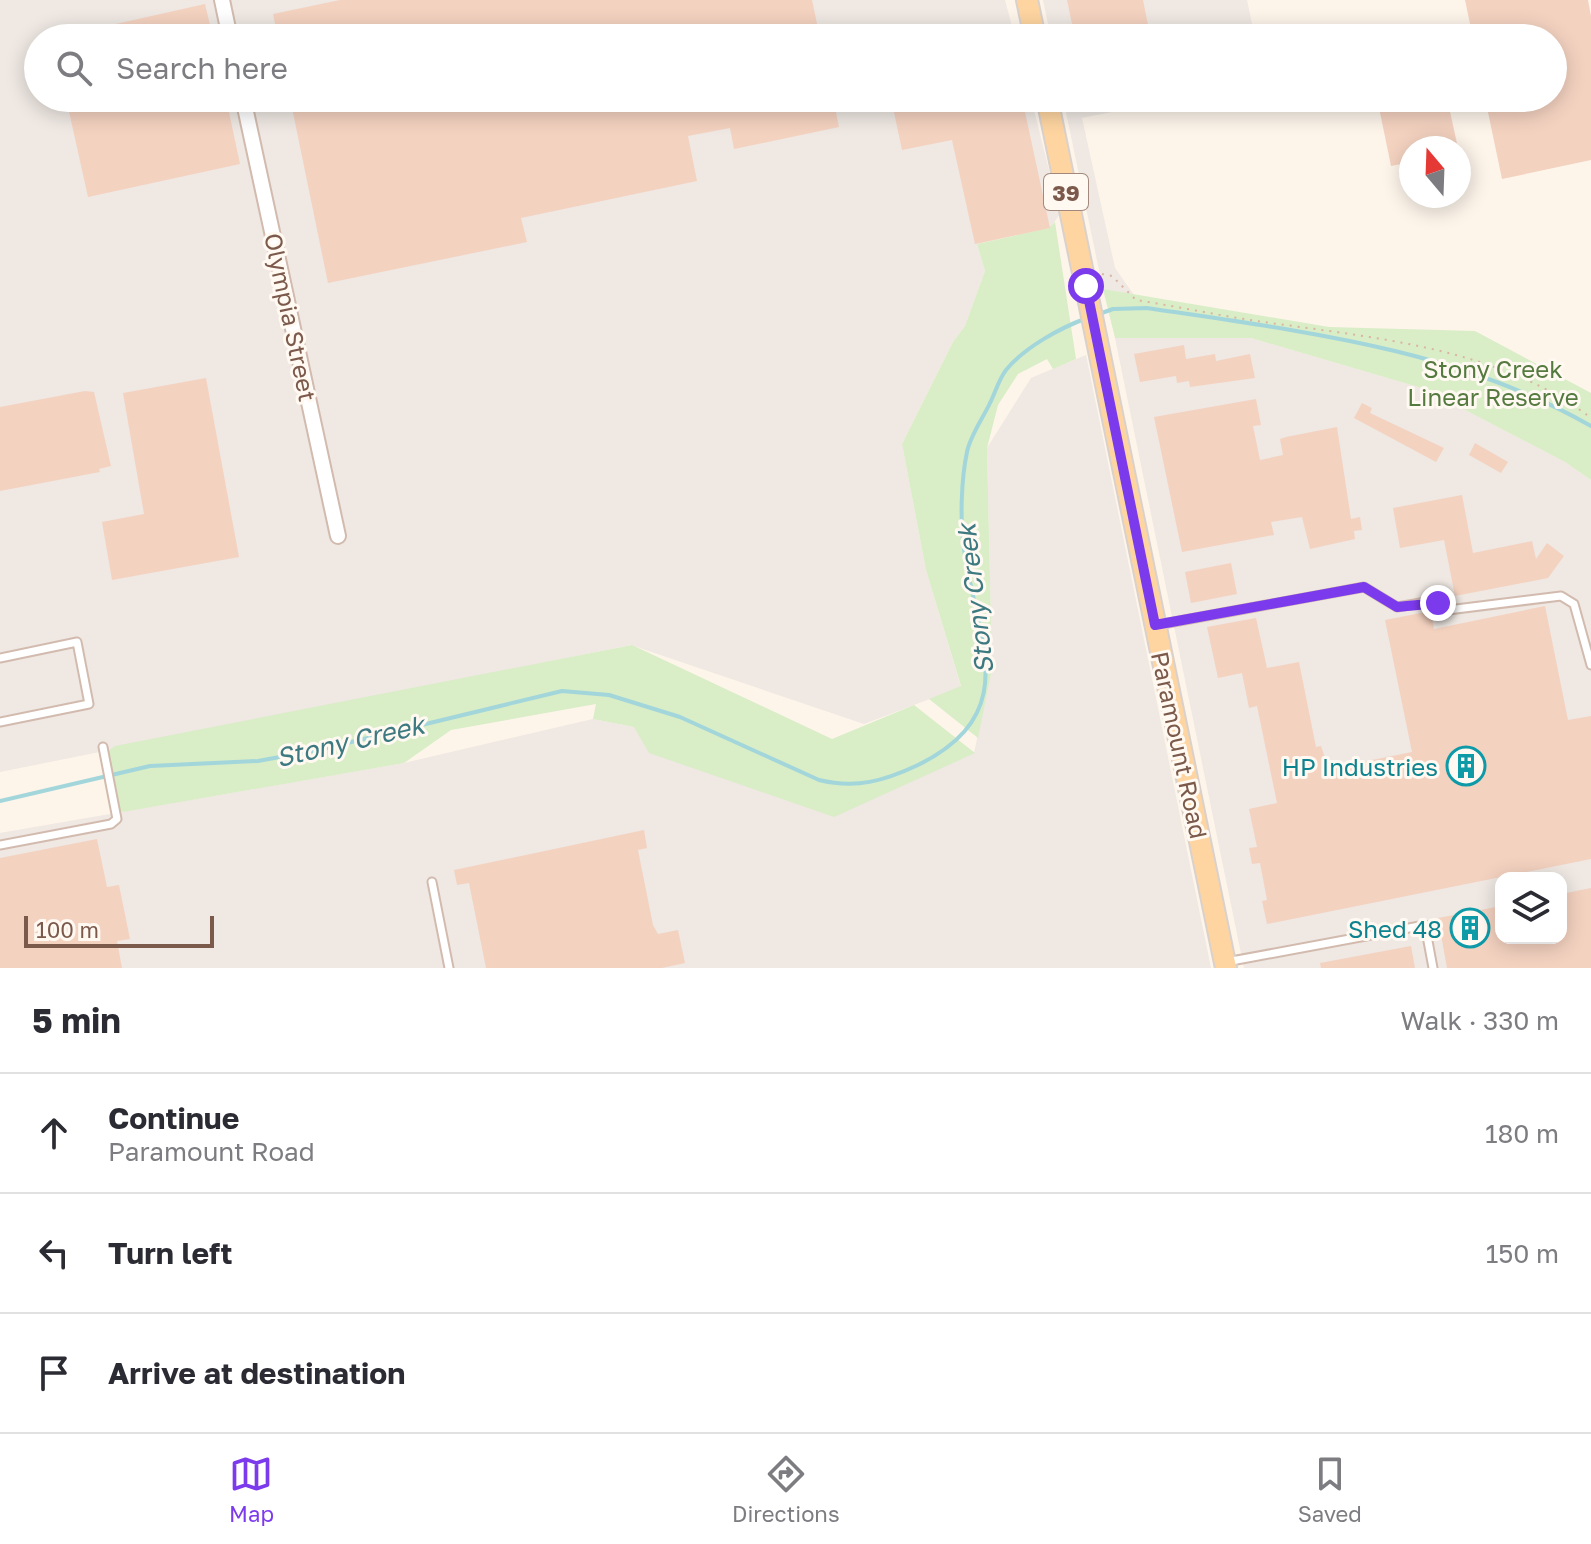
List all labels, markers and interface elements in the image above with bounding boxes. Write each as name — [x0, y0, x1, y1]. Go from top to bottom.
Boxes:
search box — [24, 24, 1567, 112]
icon: search — [52, 46, 96, 90]
text: Search here — [116, 50, 288, 86]
north arrow — [1399, 136, 1471, 208]
road number: 39 — [1044, 174, 1088, 210]
street label: Olympia Street — [259, 230, 323, 404]
route start — [1068, 268, 1104, 304]
park label: Stony Creek Linear Reserve — [1407, 354, 1579, 411]
water label: Stony Creek — [950, 520, 1000, 676]
route end — [1420, 585, 1456, 621]
street label: Paramount Road — [1146, 649, 1214, 841]
water label: Stony Creek — [273, 708, 429, 773]
building icon: HP Industries — [1445, 745, 1487, 787]
place label: HP Industries — [1282, 752, 1438, 781]
map controls — [1495, 872, 1567, 944]
button: layers — [1495, 872, 1567, 944]
building icon: Shed 48 — [1449, 907, 1491, 949]
scale bar — [24, 912, 214, 948]
place label: Shed 48 — [1348, 914, 1442, 943]
text: 100 m — [36, 916, 99, 943]
text: 5 min — [32, 1000, 121, 1040]
text: Walk · 330 m — [1401, 1005, 1559, 1036]
text: Continue — [108, 1100, 239, 1136]
icon: ahead — [32, 1111, 76, 1155]
text: 180 m — [1485, 1118, 1559, 1149]
text: Paramount Road — [108, 1136, 315, 1167]
icon: left — [32, 1231, 76, 1275]
text: Turn left — [108, 1235, 233, 1271]
text: 150 m — [1486, 1238, 1559, 1269]
icon: arrive — [32, 1351, 76, 1395]
text: Arrive at destination — [108, 1355, 405, 1391]
tab: Map — [229, 1452, 274, 1527]
tab: Directions — [732, 1452, 840, 1527]
tab: Saved — [1298, 1452, 1362, 1527]

